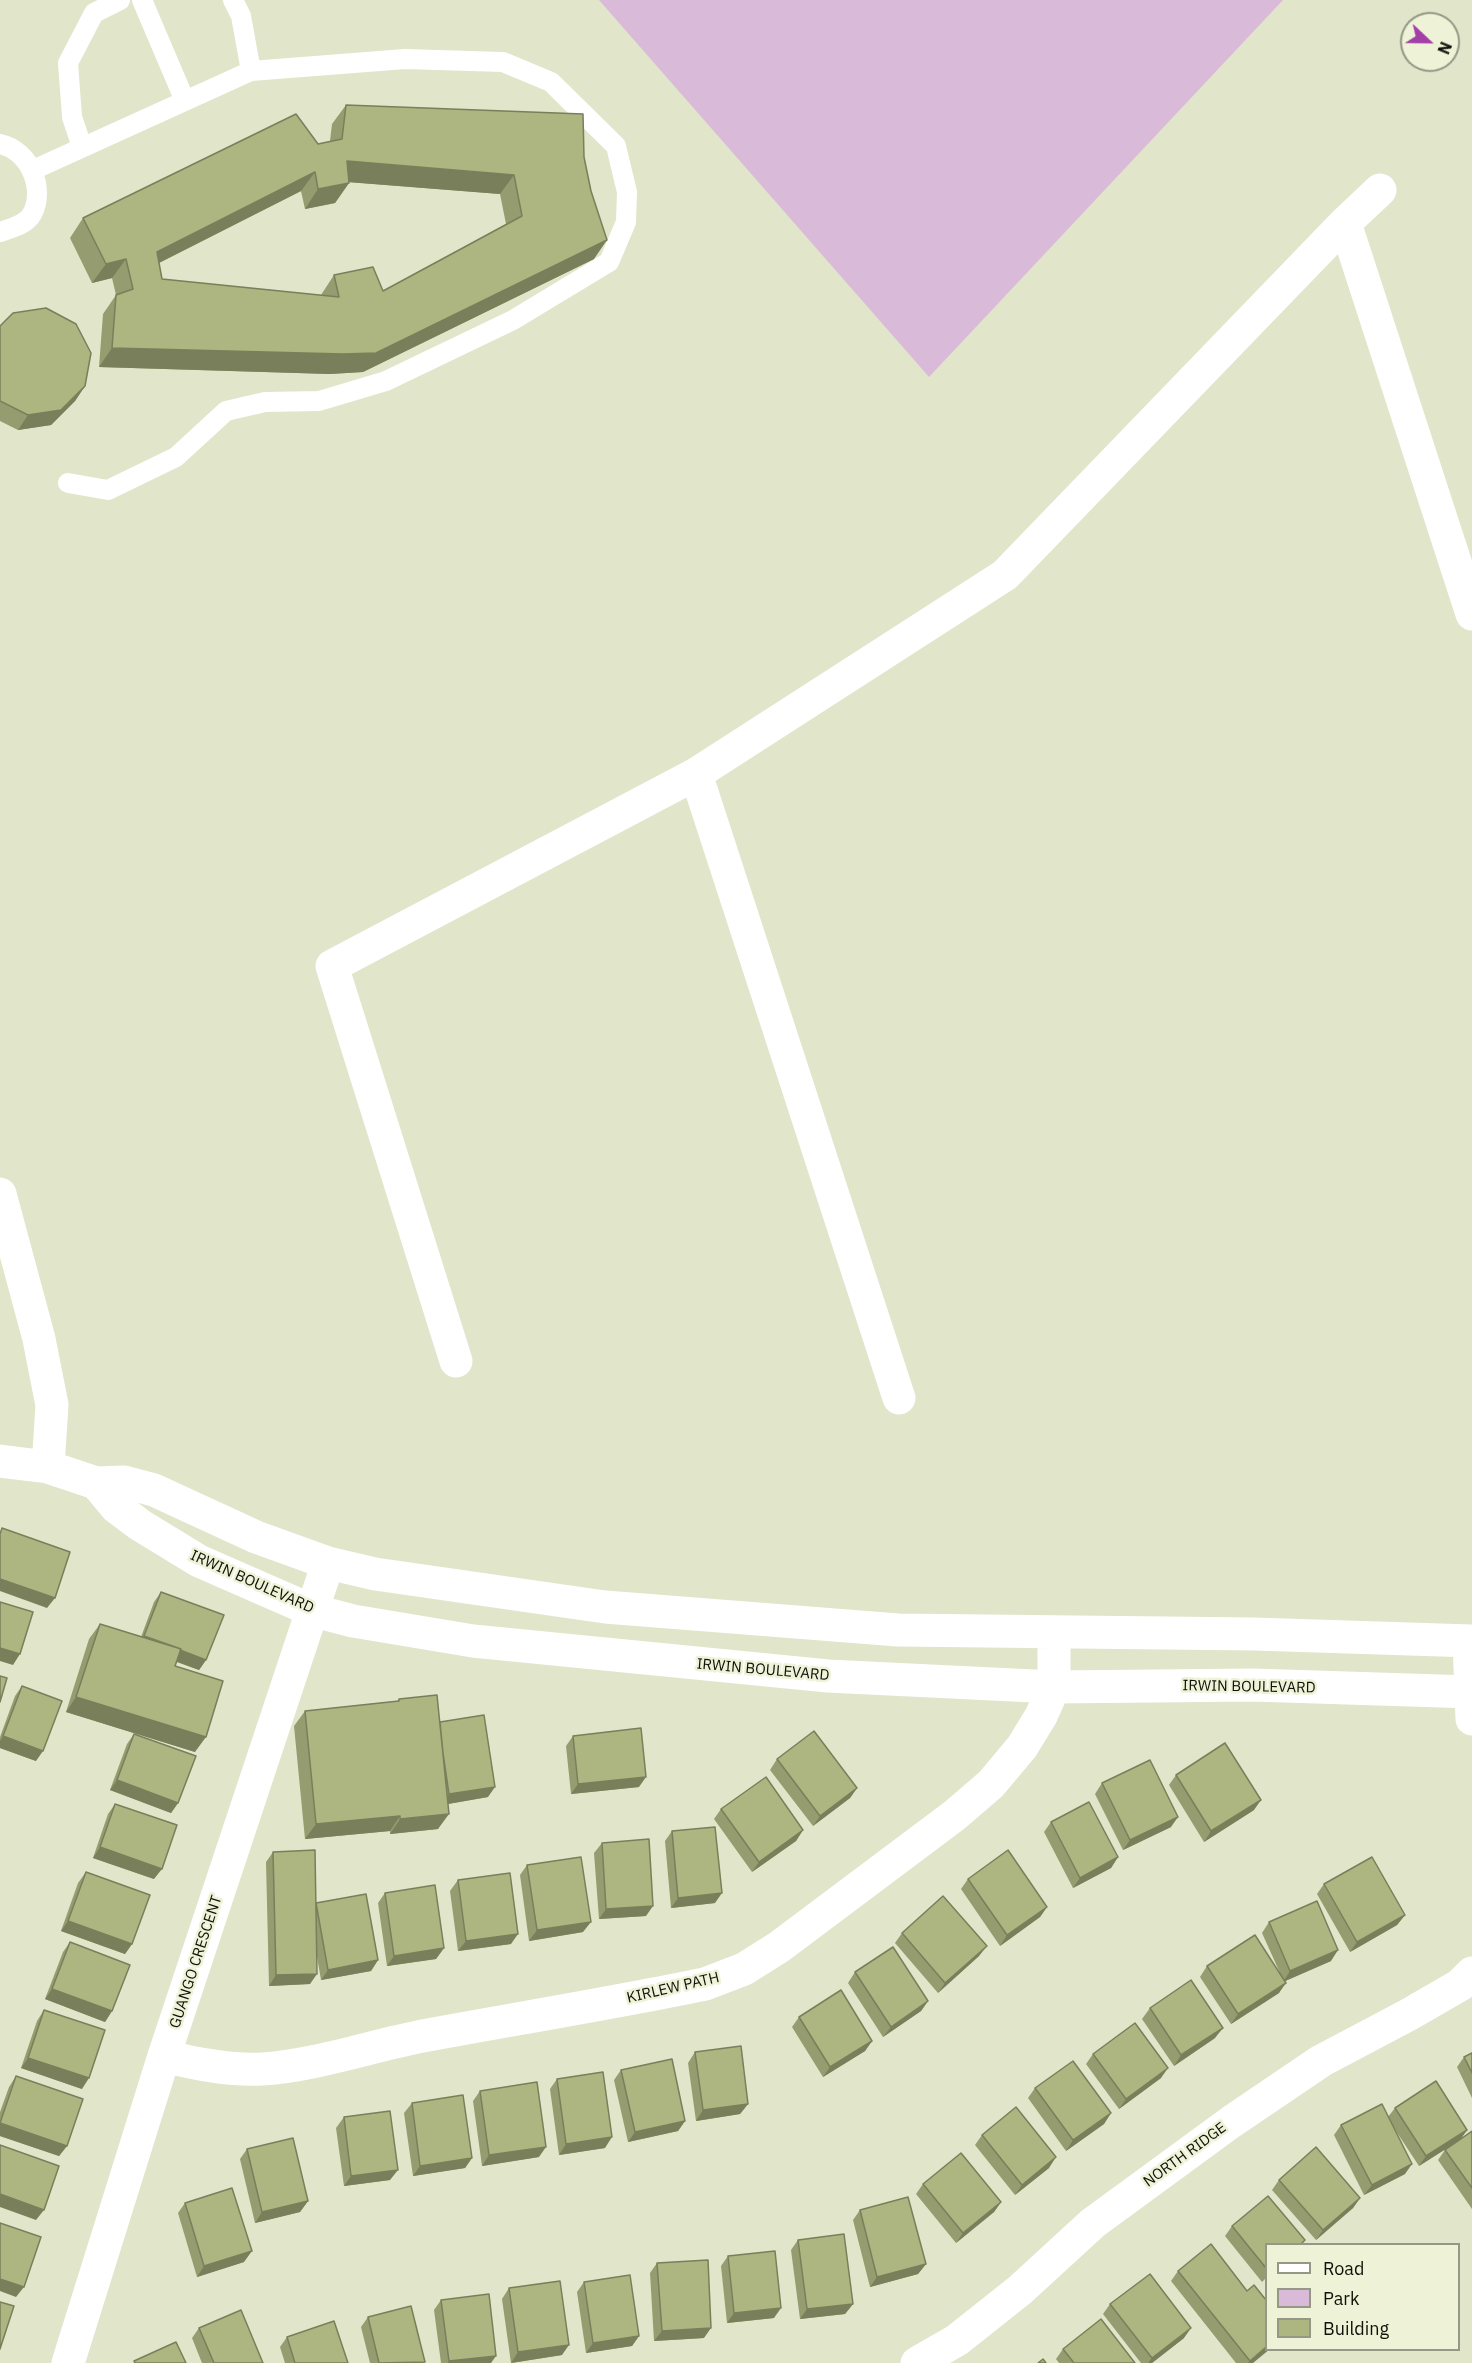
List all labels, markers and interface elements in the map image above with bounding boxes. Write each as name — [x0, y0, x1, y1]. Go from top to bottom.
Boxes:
north arrow — [1400, 12, 1460, 72]
text: N — [1433, 39, 1456, 57]
street label: IRWIN BOULEVARD — [187, 1547, 317, 1617]
street label: IRWIN BOULEVARD — [696, 1655, 830, 1685]
street label: IRWIN BOULEVARD — [1182, 1677, 1316, 1697]
street label: GUANGO CRESCENT — [166, 1893, 226, 2031]
street label: KIRLEW PATH — [625, 1969, 721, 2007]
street label: NORTH RIDGE — [1140, 2119, 1230, 2191]
legend — [1265, 2243, 1460, 2351]
text: Road — [1323, 2257, 1364, 2280]
text: Park — [1323, 2287, 1359, 2310]
text: Building — [1323, 2317, 1389, 2340]

